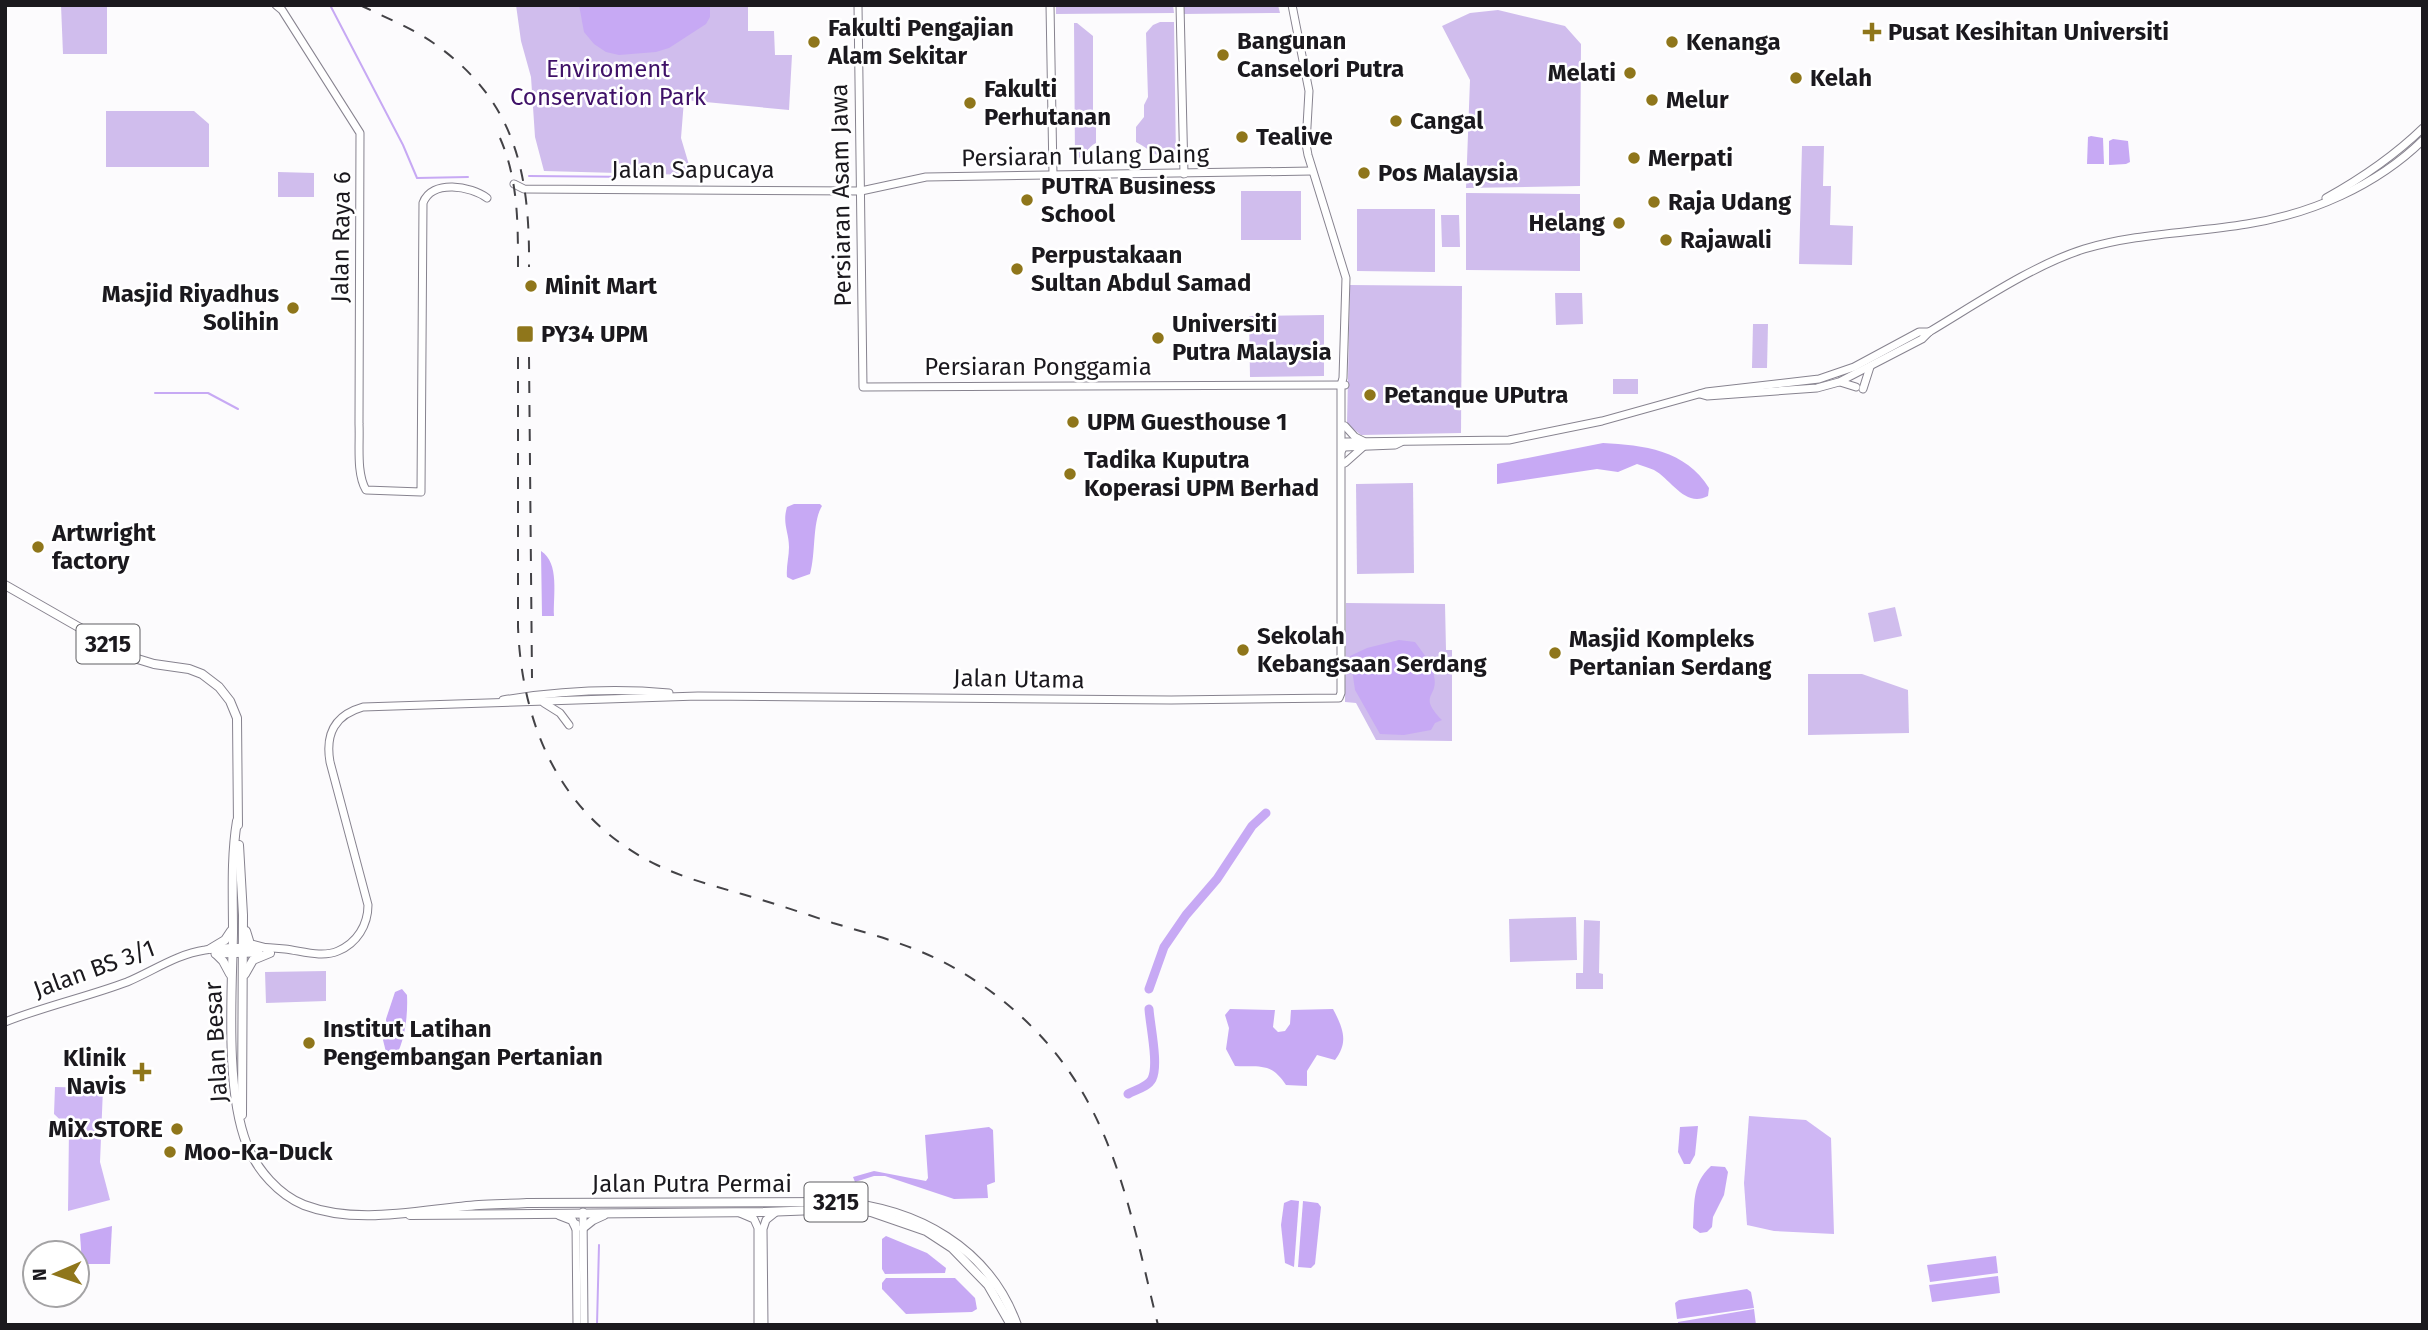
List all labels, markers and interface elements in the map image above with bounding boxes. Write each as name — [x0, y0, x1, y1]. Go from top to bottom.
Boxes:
place label: Fakulti Pengajian Alam Sekitar — [827, 14, 1014, 70]
place label: Pusat Kesihitan Universiti — [1888, 18, 2169, 46]
marker: Pusat Kesihitan Universiti — [1862, 22, 1882, 42]
place label: Bangunan Canselori Putra — [1237, 27, 1404, 83]
place label: Kenanga — [1686, 28, 1781, 56]
marker: Fakulti Pengajian Alam Sekitar — [806, 34, 822, 50]
marker: Kenanga — [1664, 34, 1680, 50]
marker: Bangunan Canselori Putra — [1215, 47, 1231, 63]
park label: Enviroment Conservation Park — [510, 55, 707, 111]
place label: Melati — [1548, 59, 1616, 87]
place label: Kelah — [1810, 64, 1872, 92]
marker: Melati — [1622, 65, 1638, 81]
marker: Kelah — [1788, 70, 1804, 86]
place label: Fakulti Perhutanan — [984, 75, 1111, 131]
street label: Persiaran Asam Jawa — [825, 83, 857, 307]
place label: Melur — [1666, 86, 1729, 114]
marker: Melur — [1644, 92, 1660, 108]
marker: Fakulti Perhutanan — [962, 95, 978, 111]
place label: Cangal — [1410, 107, 1484, 135]
marker: Cangal — [1388, 113, 1404, 129]
place label: Tealive — [1256, 123, 1333, 151]
marker: Tealive — [1234, 129, 1250, 145]
street label: Persiaran Tulang Daing — [961, 140, 1210, 172]
place label: Merpati — [1648, 144, 1733, 172]
marker: Merpati — [1626, 150, 1642, 166]
street label: Jalan Sapucaya — [611, 156, 775, 184]
place label: Pos Malaysia — [1378, 159, 1518, 187]
marker: Pos Malaysia — [1356, 165, 1372, 181]
street label: Jalan Raya 6 — [326, 171, 356, 303]
place label: PUTRA Business School — [1041, 172, 1216, 228]
place label: Raja Udang — [1668, 188, 1792, 216]
marker: PUTRA Business School — [1019, 192, 1035, 208]
marker: Raja Udang — [1646, 194, 1662, 210]
place label: Helang — [1529, 209, 1606, 237]
marker: Helang — [1611, 215, 1627, 231]
place label: Rajawali — [1680, 226, 1772, 254]
marker: Rajawali — [1658, 232, 1674, 248]
place label: Perpustakaan Sultan Abdul Samad — [1031, 241, 1251, 297]
marker: Perpustakaan Sultan Abdul Samad — [1009, 261, 1025, 277]
place label: Minit Mart — [545, 272, 658, 300]
marker: Minit Mart — [523, 278, 539, 294]
place label: Masjid Riyadhus Solihin — [102, 280, 279, 336]
marker: Masjid Riyadhus Solihin — [285, 300, 301, 316]
place label: Universiti Putra Malaysia — [1172, 310, 1332, 366]
place label: PY34 UPM — [541, 320, 648, 348]
marker: PY34 UPM — [515, 324, 535, 344]
marker: Universiti Putra Malaysia — [1150, 330, 1166, 346]
street label: Persiaran Ponggamia — [924, 353, 1152, 381]
place label: Petanque UPutra — [1384, 381, 1568, 409]
marker: Petanque UPutra — [1362, 387, 1378, 403]
place label: UPM Guesthouse 1 — [1087, 408, 1287, 436]
marker: UPM Guesthouse 1 — [1065, 414, 1081, 430]
place label: Tadika Kuputra Koperasi UPM Berhad — [1084, 446, 1319, 502]
marker: Tadika Kuputra Koperasi UPM Berhad — [1062, 466, 1078, 482]
place label: Artwright factory — [51, 519, 156, 575]
marker: Artwright factory — [30, 539, 46, 555]
place label: Sekolah Kebangsaan Serdang — [1257, 622, 1487, 678]
road number: 3215 — [76, 624, 140, 664]
place label: Masjid Kompleks Pertanian Serdang — [1569, 625, 1772, 681]
marker: Sekolah Kebangsaan Serdang — [1235, 642, 1251, 658]
marker: Masjid Kompleks Pertanian Serdang — [1547, 645, 1563, 661]
street label: Jalan Utama — [953, 664, 1085, 694]
street label: Jalan BS 3/1 — [30, 934, 158, 1004]
street label: Jalan Besar — [199, 980, 233, 1103]
place label: Institut Latihan Pengembangan Pertanian — [323, 1015, 603, 1071]
marker: Institut Latihan Pengembangan Pertanian — [301, 1035, 317, 1051]
place label: Klinik Navis — [63, 1044, 127, 1100]
marker: Klinik Navis — [132, 1062, 152, 1082]
place label: MiX.STORE — [48, 1115, 163, 1143]
marker: MiX.STORE — [169, 1121, 185, 1137]
place label: Moo-Ka-Duck — [184, 1138, 333, 1166]
marker: Moo-Ka-Duck — [162, 1144, 178, 1160]
street label: Jalan Putra Permai — [592, 1170, 792, 1198]
road number: 3215 — [804, 1182, 868, 1222]
north arrow — [21, 1239, 91, 1309]
text: N — [28, 1268, 51, 1281]

